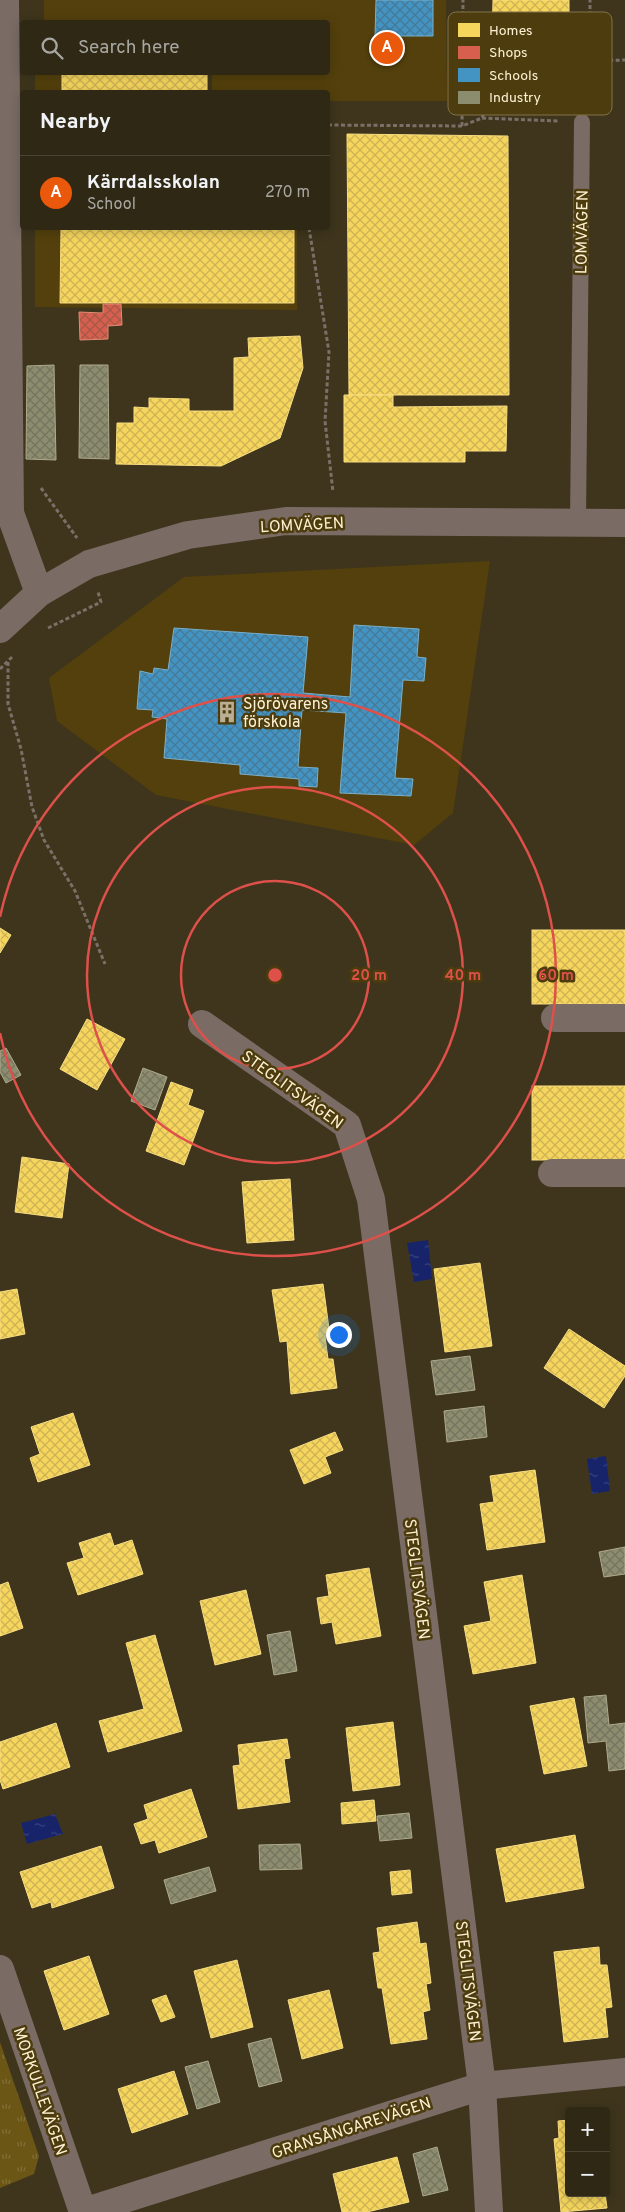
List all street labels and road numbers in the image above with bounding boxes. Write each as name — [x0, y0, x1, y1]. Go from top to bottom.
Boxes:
street label: LOMVÄGEN — [571, 190, 594, 274]
street label: LOMVÄGEN — [259, 513, 345, 538]
street label: STEGLITSVÄGEN — [237, 1046, 347, 1134]
street label: STEGLITSVÄGEN — [399, 1518, 434, 1641]
street label: STEGLITSVÄGEN — [450, 1920, 485, 2043]
street label: MORKULLEVÄGEN — [8, 2025, 71, 2158]
street label: GRANSÅNGAREVÄGEN — [269, 2093, 434, 2164]

